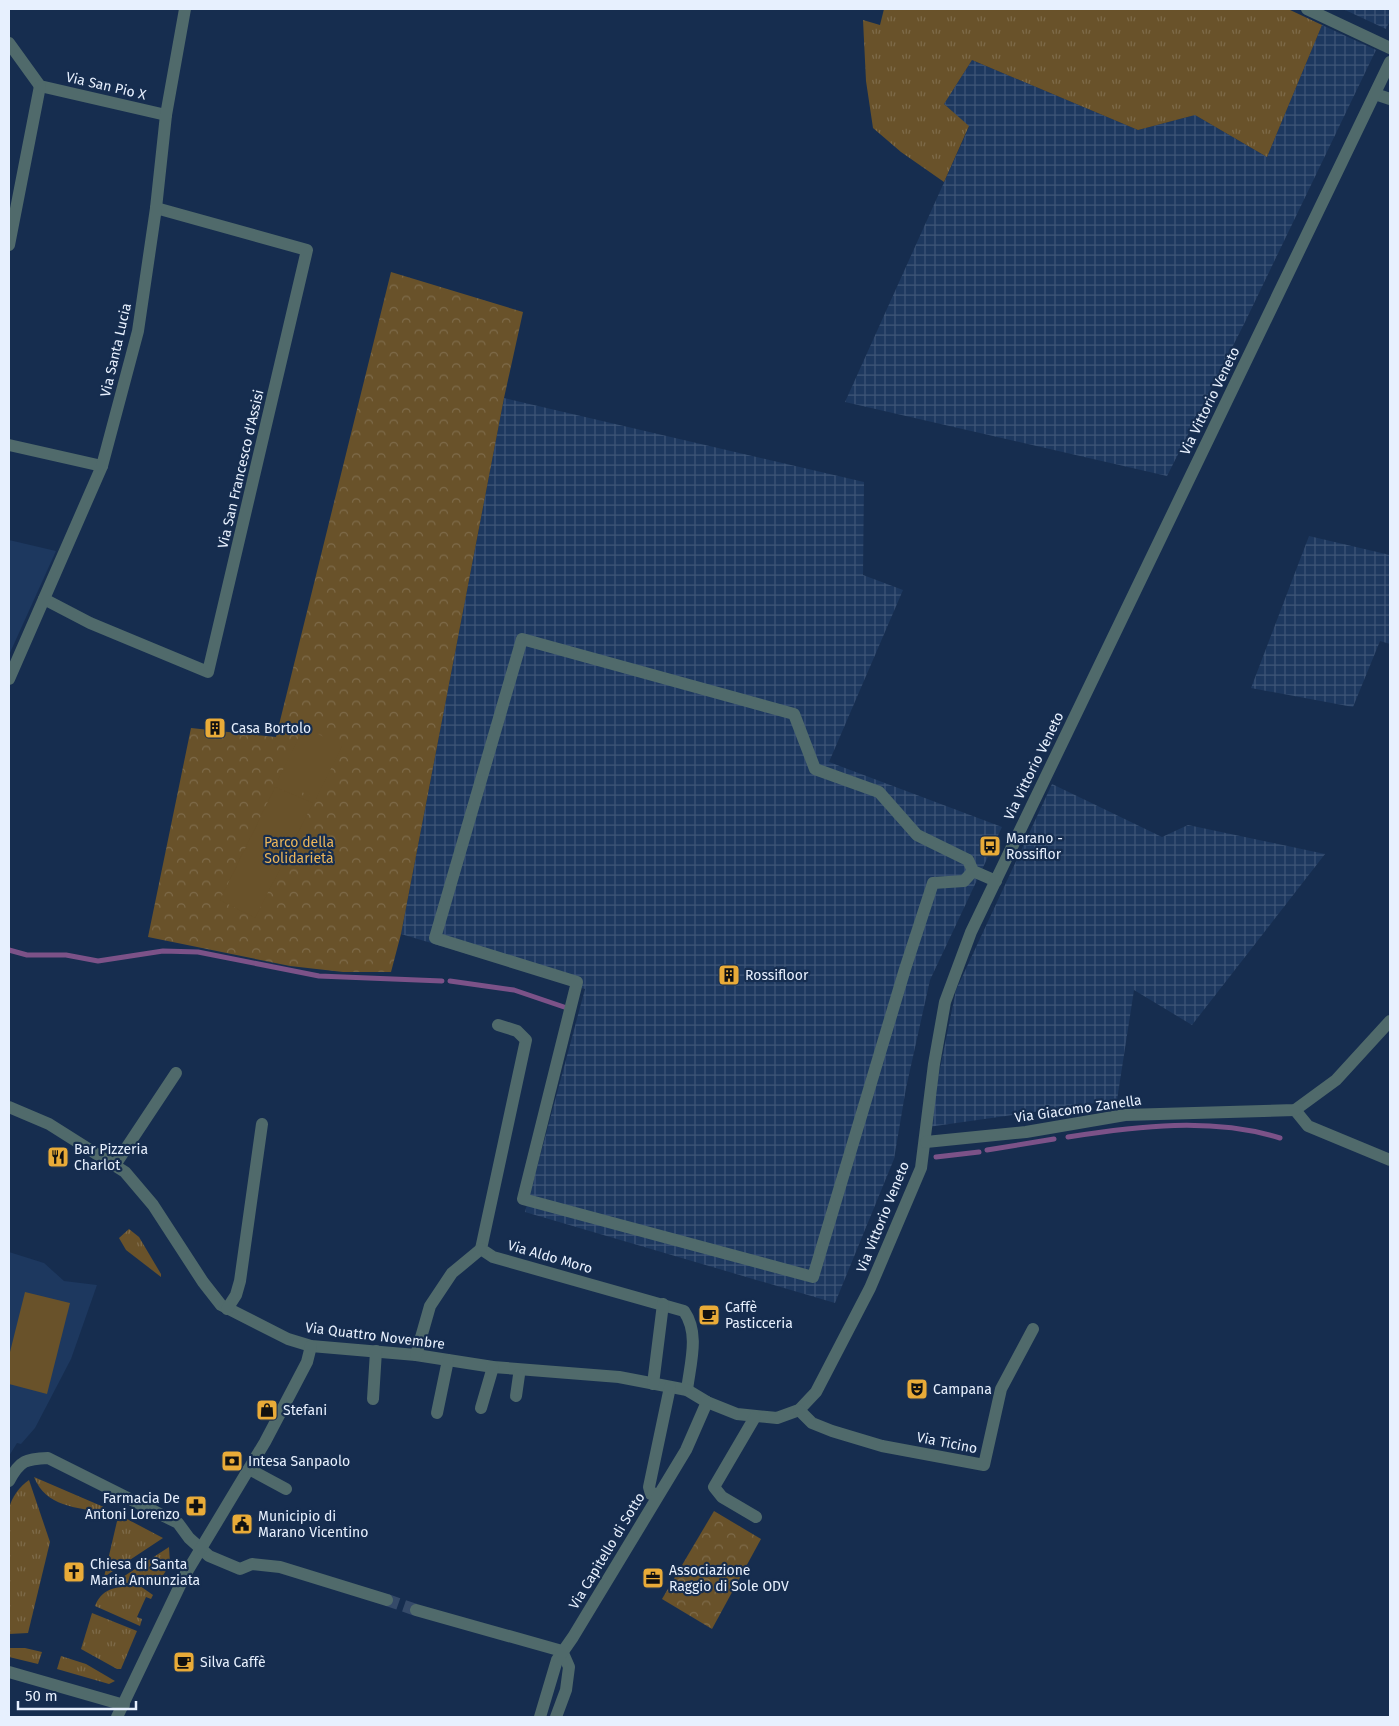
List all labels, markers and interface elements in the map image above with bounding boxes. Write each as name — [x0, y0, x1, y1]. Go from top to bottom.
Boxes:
street label: Via San Pio X — [64, 69, 148, 104]
street label: Via Santa Lucia — [97, 301, 135, 399]
street label: Via Vittorio Veneto — [1176, 344, 1244, 458]
street label: Via San Francesco d'Assisi — [214, 388, 268, 550]
street label: Via Vittorio Veneto — [1000, 709, 1068, 823]
building icon: Casa Bortolo — [203, 716, 227, 740]
place label: Casa Bortolo — [231, 720, 311, 737]
place label: Marano - Rossiflor — [1006, 830, 1063, 863]
park label: Parco della Solidarietà — [264, 834, 334, 867]
bus stop icon: Marano - Rossiflor — [978, 834, 1002, 858]
building icon: Rossifloor — [717, 963, 741, 987]
place label: Rossifloor — [745, 967, 809, 984]
street label: Via Giacomo Zanella — [1013, 1092, 1143, 1126]
place label: Bar Pizzeria Charlot — [74, 1141, 148, 1174]
restaurant icon: Bar Pizzeria Charlot — [46, 1145, 70, 1169]
street label: Via Vittorio Veneto — [853, 1159, 913, 1275]
street label: Via Aldo Moro — [506, 1237, 594, 1277]
place label: Caffè Pasticceria — [725, 1299, 793, 1332]
cafe icon: Caffè Pasticceria — [697, 1303, 721, 1327]
street label: Via Quattro Novembre — [304, 1319, 446, 1353]
theatre icon: Campana — [905, 1377, 929, 1401]
place label: Campana — [933, 1381, 992, 1398]
shop icon: Stefani — [255, 1398, 279, 1422]
place label: Stefani — [283, 1402, 327, 1419]
street label: Via Ticino — [915, 1429, 979, 1457]
bank icon: Intesa Sanpaolo — [220, 1449, 244, 1473]
place label: Intesa Sanpaolo — [248, 1453, 350, 1470]
place label: Farmacia De Antoni Lorenzo — [85, 1490, 180, 1523]
street label: Via Capitello di Sotto — [565, 1490, 649, 1612]
pharmacy icon: Farmacia De Antoni Lorenzo — [184, 1494, 208, 1518]
place label: Municipio di Marano Vicentino — [258, 1508, 369, 1541]
public building icon: Municipio di Marano Vicentino — [230, 1512, 254, 1536]
place label: Chiesa di Santa Maria Annunziata — [90, 1556, 200, 1589]
church icon: Chiesa di Santa Maria Annunziata — [62, 1560, 86, 1584]
place label: Associazione Raggio di Sole ODV — [669, 1562, 789, 1595]
office icon: Associazione Raggio di Sole ODV — [641, 1566, 665, 1590]
cafe icon: Silva Caffè — [172, 1650, 196, 1674]
place label: Silva Caffè — [200, 1654, 266, 1671]
scale bar — [18, 1678, 135, 1710]
text: 50 m — [25, 1687, 58, 1705]

